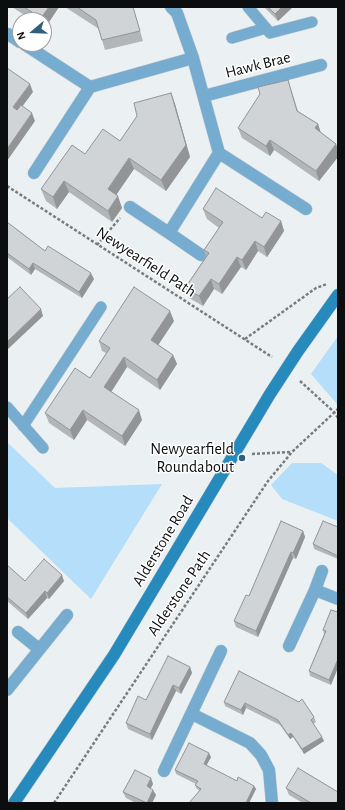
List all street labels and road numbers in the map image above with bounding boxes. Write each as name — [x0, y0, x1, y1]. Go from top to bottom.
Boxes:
street label: Hawk Brae — [223, 48, 293, 82]
street label: Newyearfield Path — [93, 223, 199, 301]
street label: Alderstone Road — [128, 492, 198, 590]
street label: Alderstone Path — [143, 546, 215, 640]

